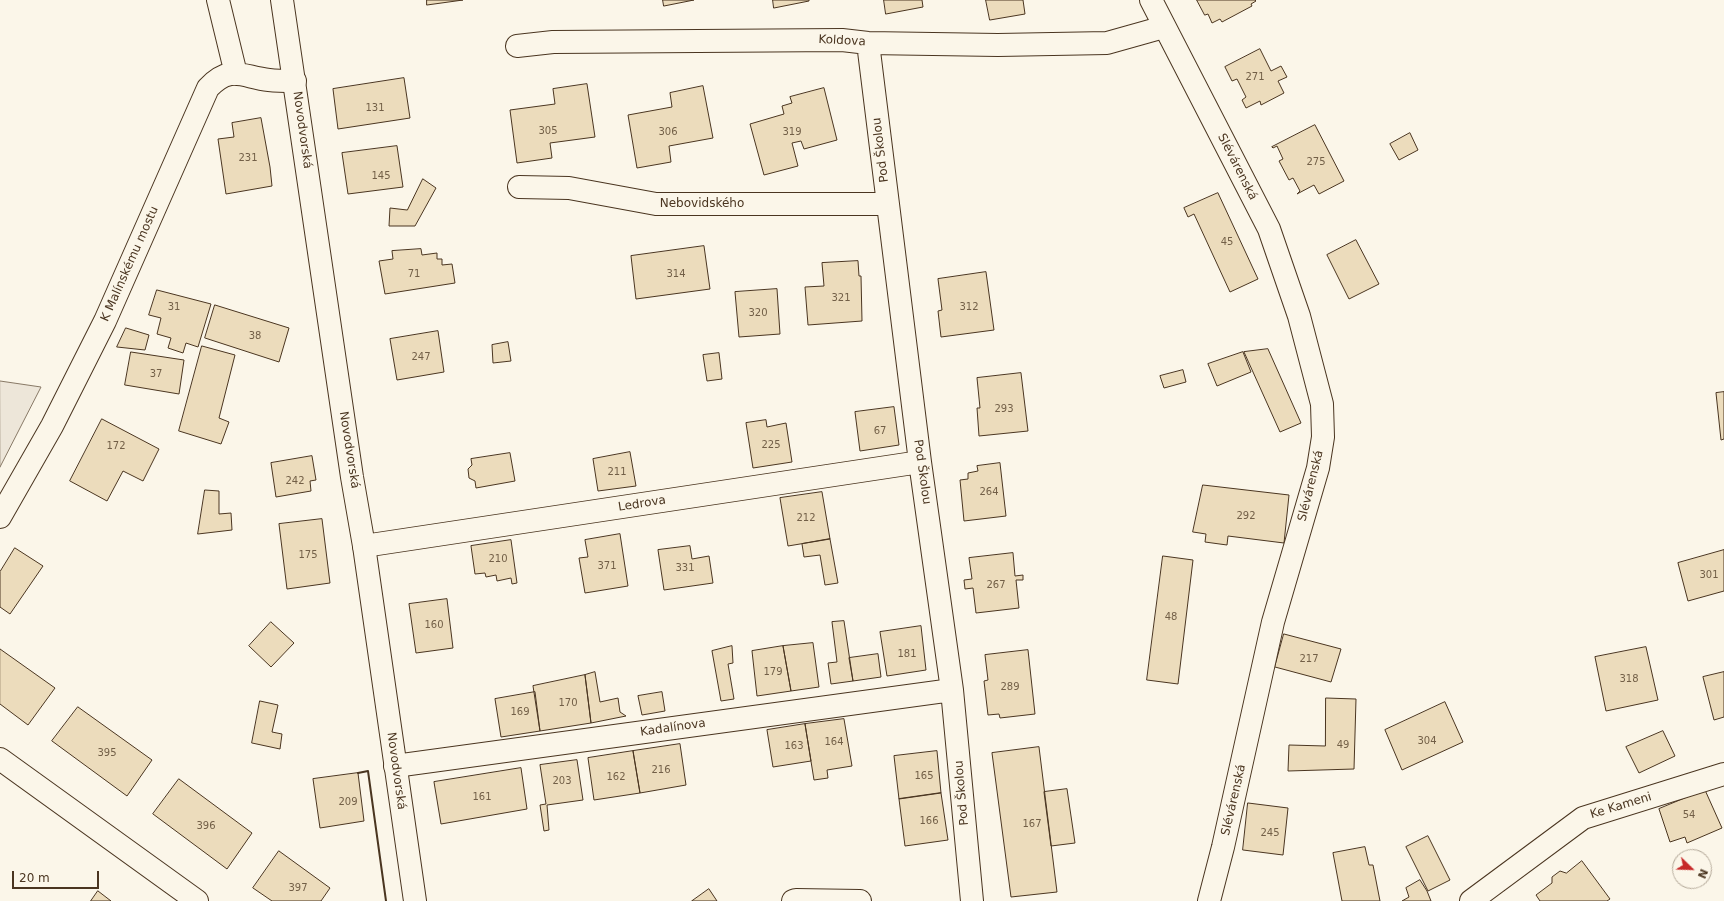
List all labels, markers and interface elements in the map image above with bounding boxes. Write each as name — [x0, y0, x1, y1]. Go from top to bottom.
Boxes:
street label: Koldova — [818, 33, 866, 49]
house number: 271 — [1245, 71, 1265, 83]
street label: Novodvorská — [289, 90, 315, 170]
house number: 131 — [365, 102, 385, 114]
street label: Pod Školou — [870, 117, 892, 183]
house number: 305 — [538, 125, 558, 137]
house number: 306 — [658, 126, 678, 138]
house number: 319 — [782, 126, 802, 138]
street label: Slévárenská — [1214, 131, 1260, 203]
house number: 231 — [238, 152, 258, 164]
house number: 275 — [1306, 156, 1326, 168]
house number: 145 — [371, 170, 391, 182]
street label: Nebovidského — [660, 197, 744, 211]
street label: K Malínskému mostu — [98, 204, 162, 324]
house number: 45 — [1221, 236, 1233, 248]
house number: 71 — [408, 268, 420, 280]
house number: 314 — [666, 268, 686, 280]
house number: 321 — [831, 292, 851, 304]
house number: 31 — [168, 301, 180, 313]
house number: 312 — [959, 301, 979, 313]
house number: 320 — [748, 307, 768, 319]
house number: 38 — [249, 330, 261, 342]
house number: 247 — [411, 351, 431, 363]
house number: 37 — [150, 368, 162, 380]
house number: 293 — [994, 403, 1014, 415]
street label: Novodvorská — [336, 410, 362, 490]
house number: 67 — [874, 425, 886, 437]
house number: 225 — [761, 439, 781, 451]
street label: Pod Školou — [910, 439, 934, 505]
house number: 172 — [106, 440, 126, 452]
street label: Slévárenská — [1295, 449, 1327, 523]
house number: 211 — [607, 466, 627, 478]
house number: 242 — [285, 475, 305, 487]
house number: 264 — [979, 486, 999, 498]
street label: Ledrova — [617, 493, 667, 515]
house number: 292 — [1236, 510, 1256, 522]
house number: 212 — [796, 512, 816, 524]
house number: 175 — [298, 549, 318, 561]
house number: 210 — [488, 553, 508, 565]
house number: 371 — [597, 560, 617, 572]
house number: 331 — [675, 562, 695, 574]
house number: 301 — [1699, 569, 1719, 581]
house number: 267 — [986, 579, 1006, 591]
house number: 48 — [1165, 611, 1177, 623]
house number: 160 — [424, 619, 444, 631]
house number: 181 — [897, 648, 917, 660]
house number: 217 — [1299, 653, 1319, 665]
house number: 179 — [763, 666, 783, 678]
house number: 318 — [1619, 673, 1639, 685]
house number: 289 — [1000, 681, 1020, 693]
house number: 170 — [558, 697, 578, 709]
house number: 169 — [510, 706, 530, 718]
street label: Kadalínova — [639, 716, 707, 740]
street label: Novodvorská — [383, 731, 409, 811]
house number: 304 — [1417, 735, 1437, 747]
house number: 164 — [824, 736, 844, 748]
house number: 49 — [1337, 739, 1349, 751]
house number: 163 — [784, 740, 804, 752]
house number: 395 — [97, 747, 117, 759]
street label: Pod Školou — [952, 760, 972, 826]
street label: Slévárenská — [1219, 763, 1249, 837]
house number: 216 — [651, 764, 671, 776]
house number: 165 — [914, 770, 934, 782]
house number: 162 — [606, 771, 626, 783]
house number: 203 — [552, 775, 572, 787]
street label: Ke Kameni — [1589, 790, 1653, 822]
house number: 161 — [472, 791, 492, 803]
house number: 209 — [338, 796, 358, 808]
house number: 54 — [1683, 809, 1695, 821]
house number: 166 — [919, 815, 939, 827]
house number: 167 — [1022, 818, 1042, 830]
house number: 396 — [196, 820, 216, 832]
house number: 245 — [1260, 827, 1280, 839]
north arrow — [1672, 849, 1712, 889]
scale bar — [14, 863, 101, 889]
text: N — [1695, 867, 1710, 880]
text: 20 m — [19, 871, 50, 885]
house number: 397 — [288, 882, 308, 894]

